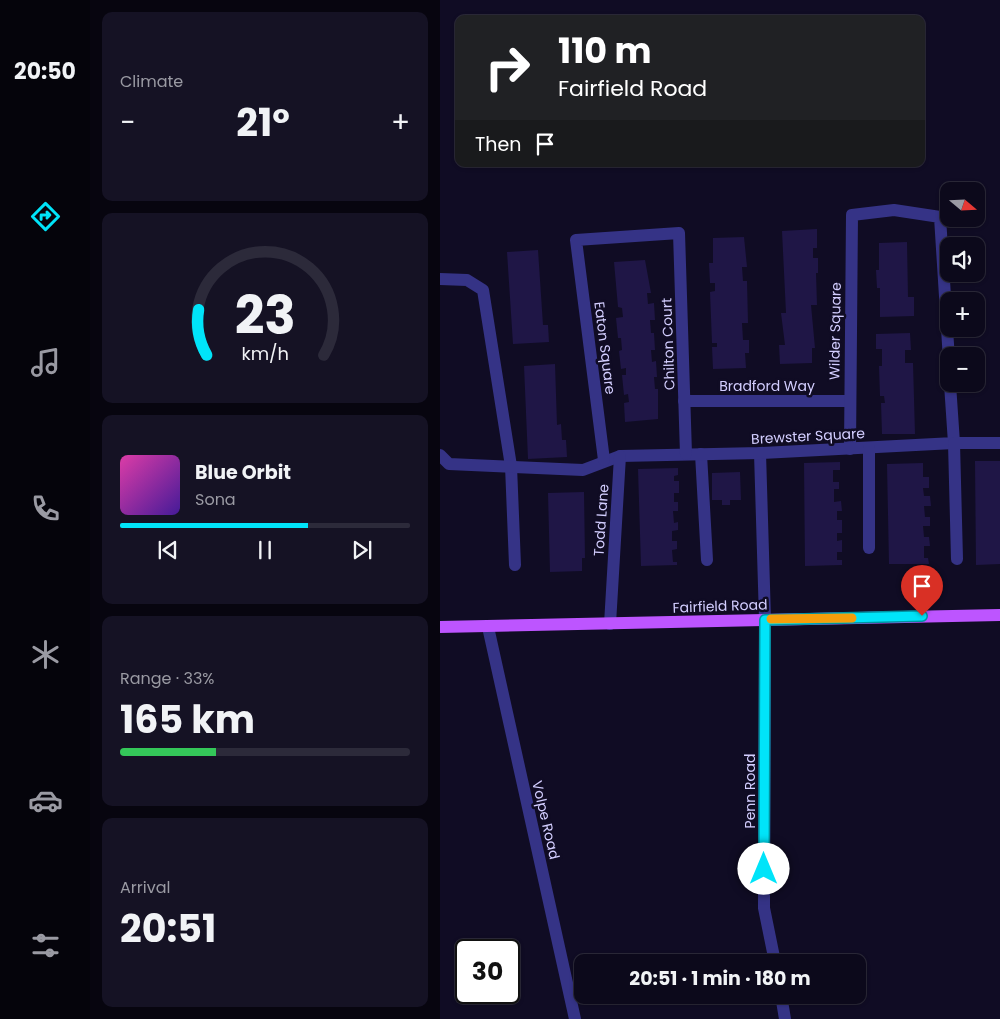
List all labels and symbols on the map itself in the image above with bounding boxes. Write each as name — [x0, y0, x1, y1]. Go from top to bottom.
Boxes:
north arrow — [940, 182, 985, 228]
street label: Wilder Square — [824, 282, 846, 380]
street label: Chilton Court — [656, 297, 680, 391]
street label: Eaton Square — [589, 300, 621, 396]
street label: Bradford Way — [719, 376, 815, 396]
street label: Brewster Square — [751, 423, 866, 449]
street label: Todd Lane — [589, 483, 614, 557]
pin — [901, 565, 943, 616]
street label: Fairfield Road — [672, 594, 768, 618]
street label: Penn Road — [740, 754, 760, 828]
street label: Volpe Road — [527, 779, 565, 861]
position arrow — [737, 842, 789, 894]
speed limit sign: 30 — [455, 939, 520, 1004]

